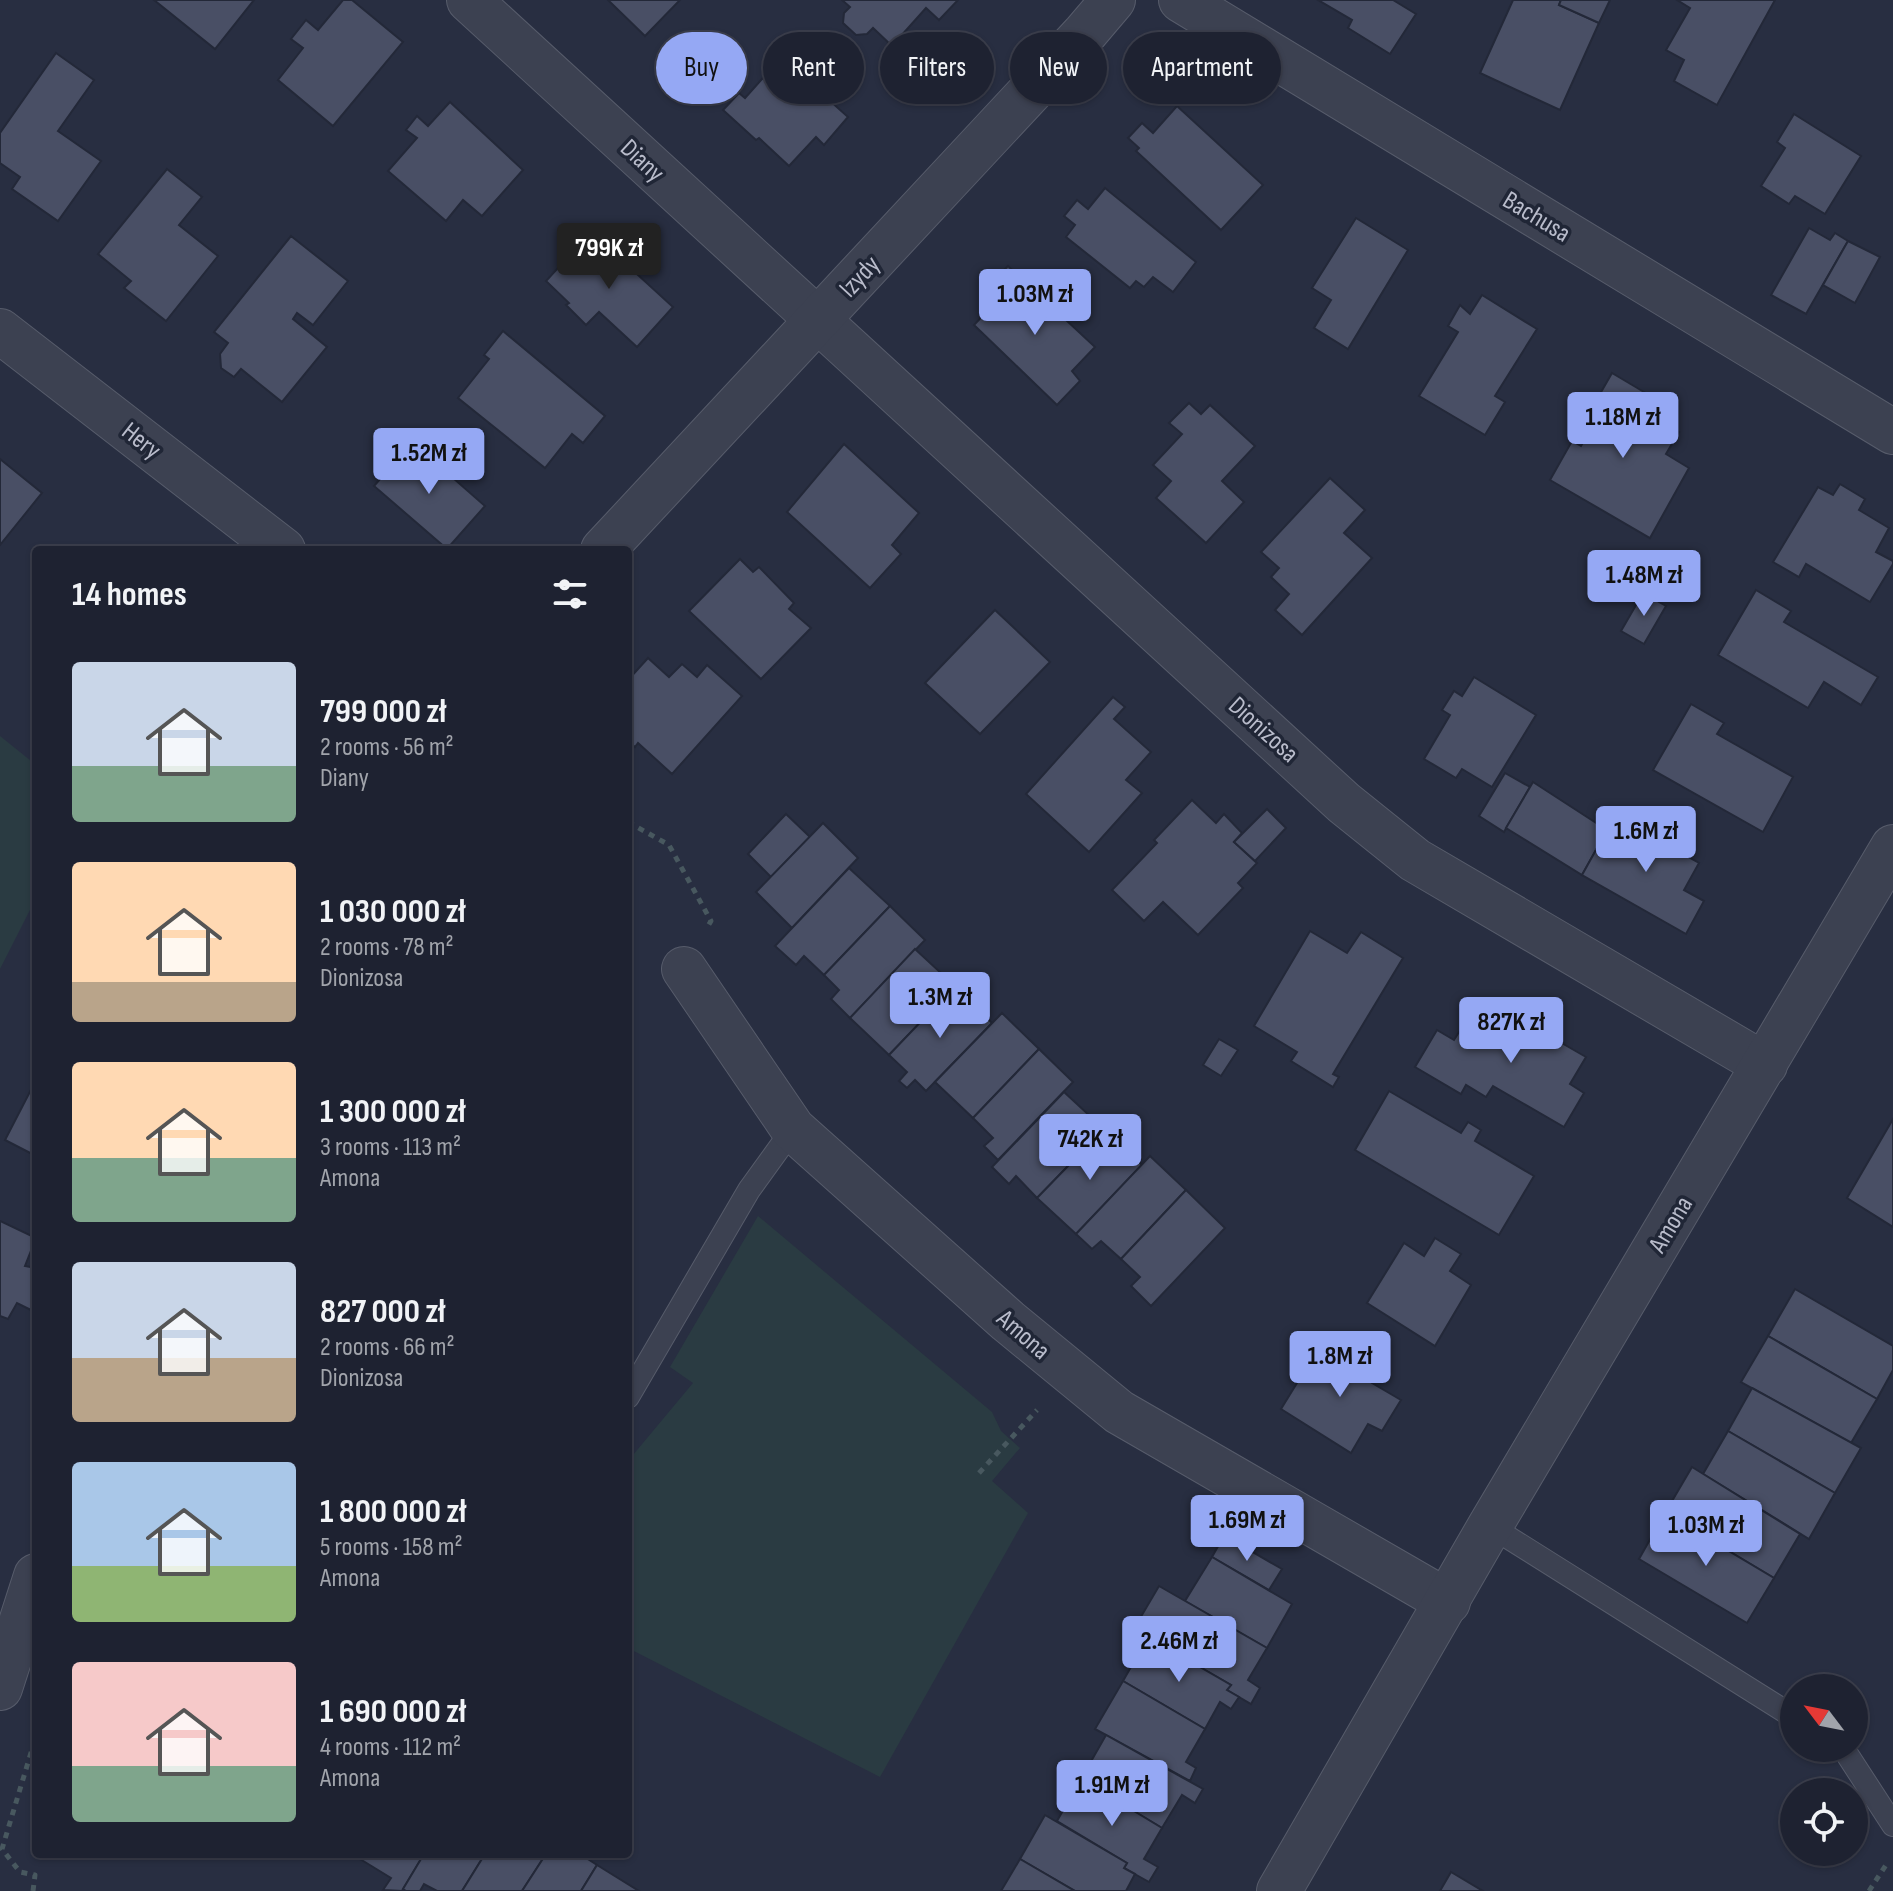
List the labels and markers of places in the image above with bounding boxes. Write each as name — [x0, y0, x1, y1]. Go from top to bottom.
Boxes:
pin: 799K zł — [535, 223, 683, 291]
pin: 1.03M zł — [952, 269, 1118, 337]
pin: 1.18M zł — [1540, 392, 1706, 460]
pin: 1.52M zł — [346, 428, 512, 496]
pin: 1.48M zł — [1561, 550, 1727, 618]
pin: 1.6M zł — [1572, 806, 1720, 874]
pin: 1.3M zł — [866, 972, 1014, 1040]
pin: 827K zł — [1437, 997, 1585, 1065]
pin: 742K zł — [1016, 1114, 1164, 1182]
pin: 1.8M zł — [1266, 1331, 1414, 1399]
pin: 1.69M zł — [1164, 1495, 1330, 1563]
pin: 1.03M zł — [1623, 1500, 1789, 1568]
pin: 2.46M zł — [1096, 1616, 1262, 1684]
pin: 1.91M zł — [1029, 1760, 1195, 1828]

